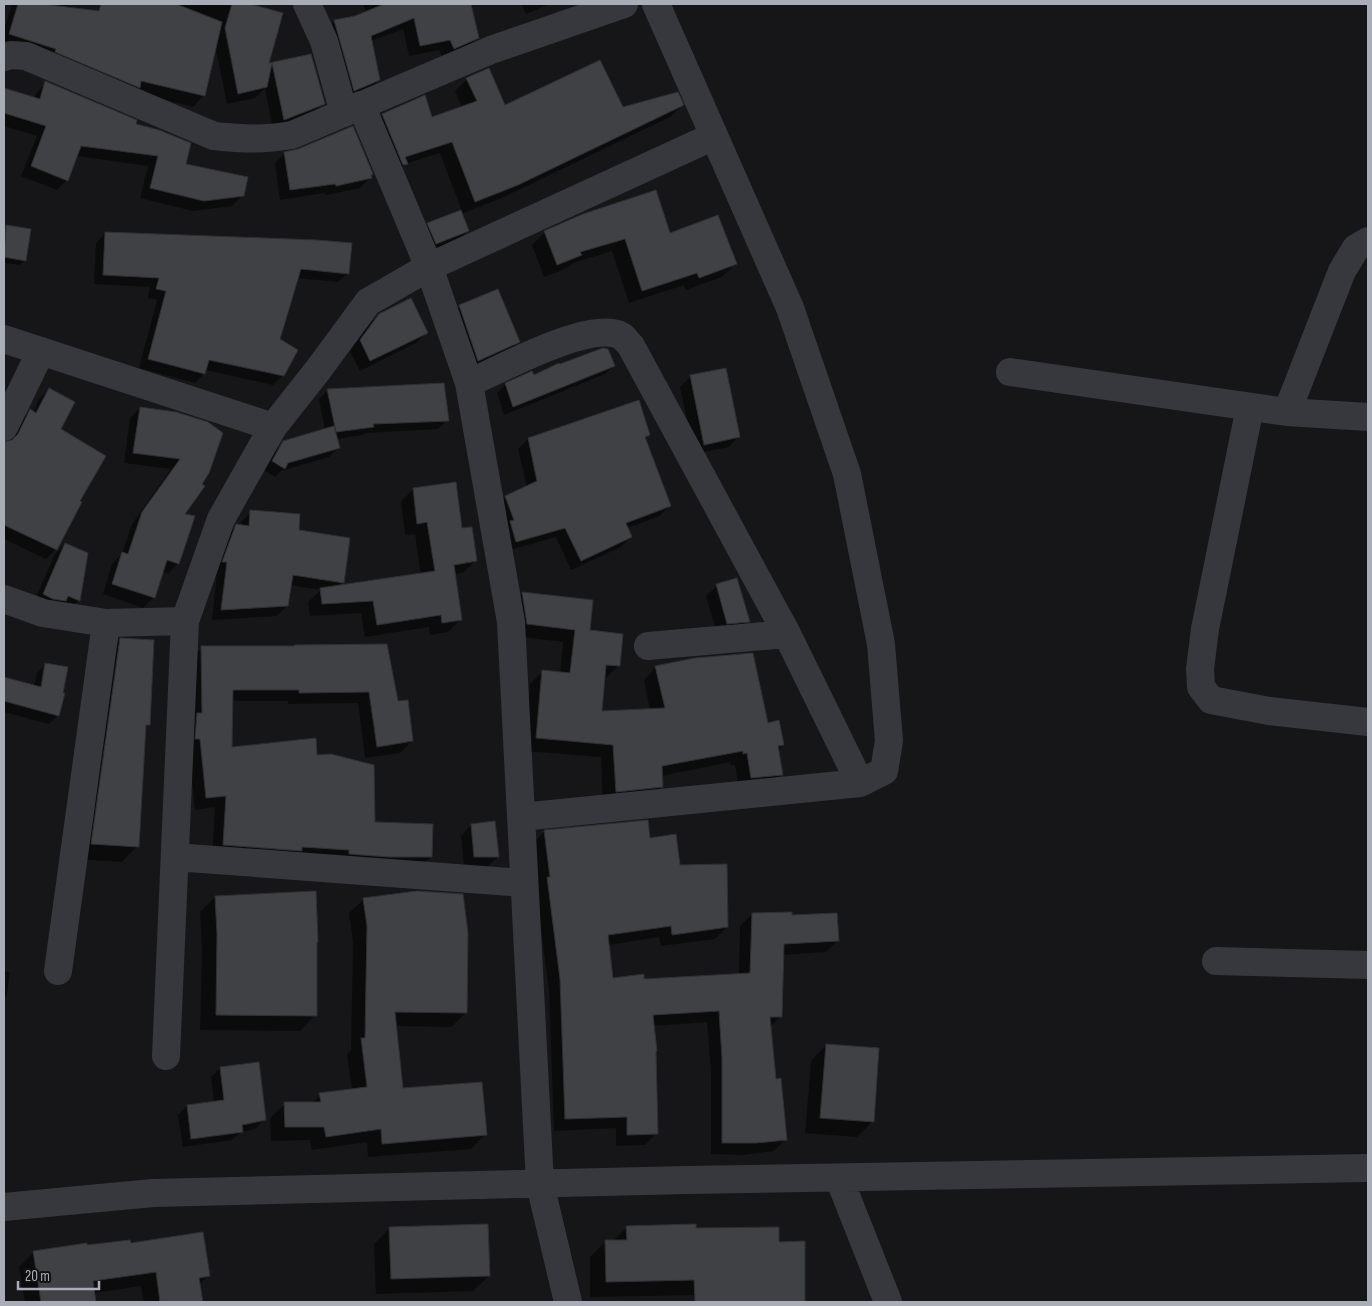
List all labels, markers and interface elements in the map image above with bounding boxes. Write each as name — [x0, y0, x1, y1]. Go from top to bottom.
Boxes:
scale bar — [18, 1258, 99, 1290]
text: 20 m — [25, 1267, 50, 1286]

